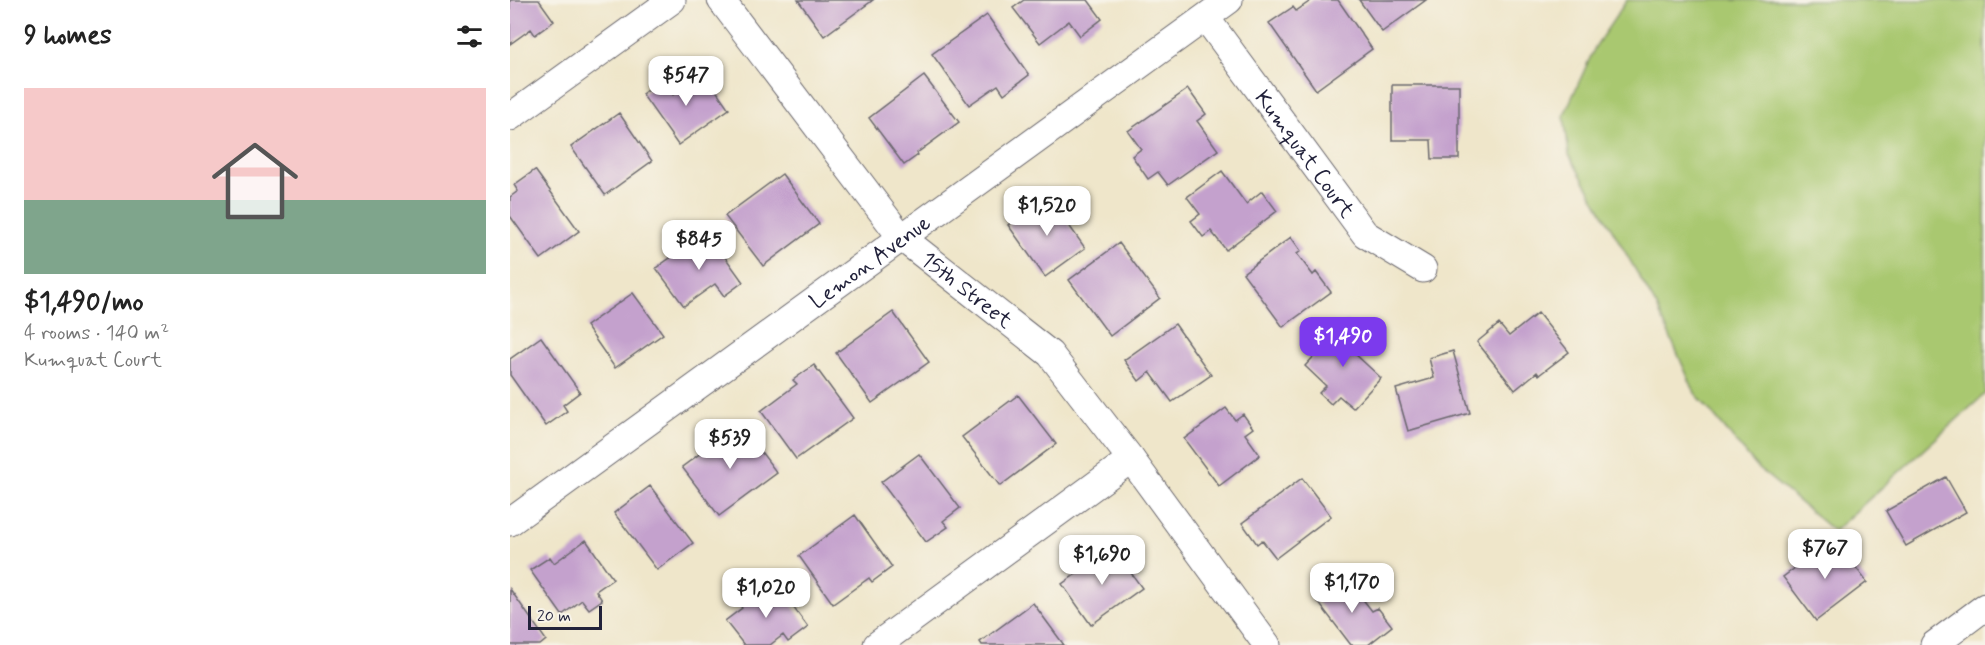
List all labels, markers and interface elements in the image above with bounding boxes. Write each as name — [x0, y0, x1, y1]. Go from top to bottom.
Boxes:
text: 9 homes — [24, 19, 112, 53]
icon: filters — [453, 20, 486, 53]
pin: $547 — [650, 56, 722, 107]
text: $547 — [662, 62, 710, 89]
street label: Kumquat Court — [1248, 85, 1360, 224]
icon: home — [201, 127, 309, 235]
pin: $1,520 — [998, 186, 1096, 237]
text: $1,520 — [1018, 192, 1076, 219]
street label: Lemon Avenue — [804, 209, 937, 316]
pin: $845 — [663, 220, 735, 271]
text: $845 — [676, 226, 722, 253]
street label: 15th Street — [915, 246, 1018, 335]
text: $1,490/mo — [24, 286, 144, 320]
pin: $1,490 — [1294, 317, 1392, 368]
text: 4 rooms · 140 m² — [24, 320, 169, 347]
text: $1,490 — [1314, 323, 1372, 350]
text: Kumquat Court — [24, 347, 162, 374]
pin: $539 — [694, 419, 766, 470]
text: $539 — [709, 425, 751, 452]
pin: $767 — [1789, 529, 1861, 580]
pin: $1,690 — [1053, 535, 1151, 586]
text: $767 — [1802, 535, 1848, 562]
text: $1,690 — [1073, 541, 1131, 568]
pin: $1,170 — [1303, 563, 1401, 614]
pin: $1,020 — [717, 568, 815, 619]
text: $1,170 — [1324, 569, 1380, 596]
text: $1,020 — [736, 574, 796, 601]
scale bar — [528, 603, 602, 630]
text: 20 m — [537, 606, 571, 627]

